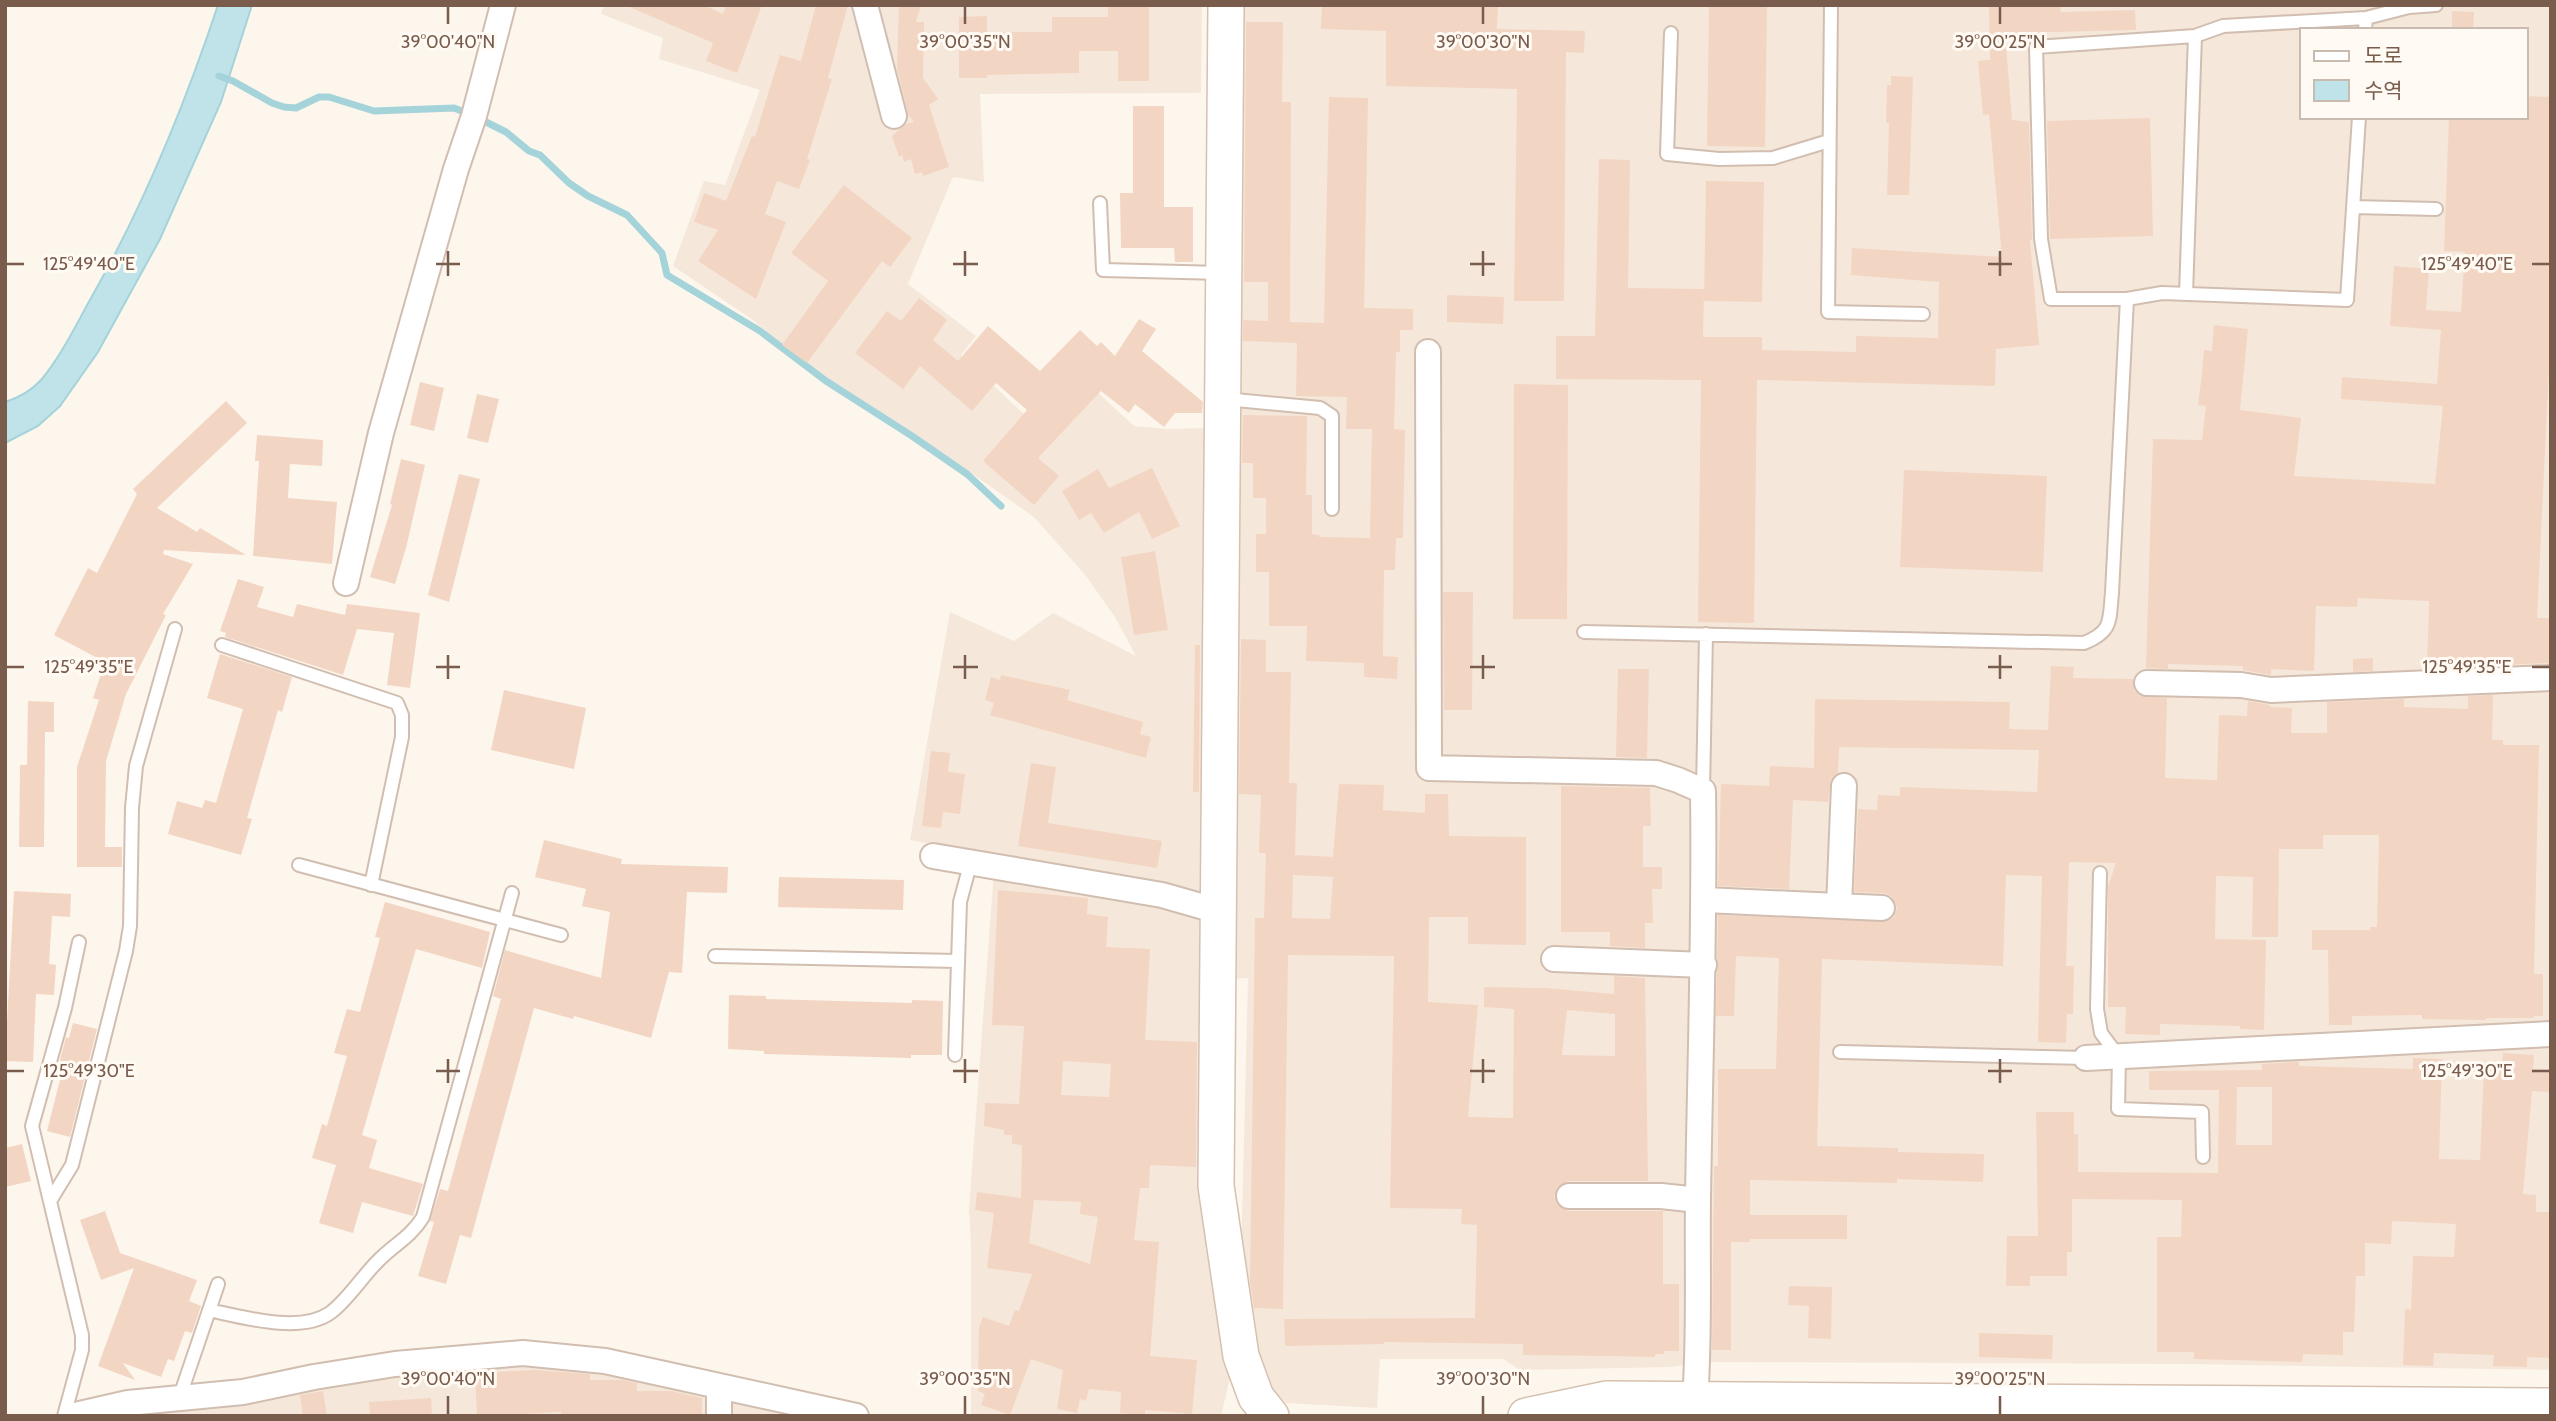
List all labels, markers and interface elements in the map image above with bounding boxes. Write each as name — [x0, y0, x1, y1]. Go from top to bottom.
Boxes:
legend — [2300, 28, 2528, 119]
text: 39°00'40"N — [401, 31, 495, 53]
text: 39°00'35"N — [919, 31, 1011, 53]
text: 39°00'30"N — [1436, 31, 1530, 53]
text: 39°00'25"N — [1954, 31, 2046, 53]
text: 도로 — [2364, 43, 2403, 68]
text: 수역 — [2364, 78, 2403, 103]
text: 125°49'40"E — [43, 253, 135, 275]
text: 125°49'40"E — [2421, 253, 2513, 275]
text: 125°49'35"E — [45, 656, 133, 678]
text: 125°49'35"E — [2423, 656, 2511, 678]
text: 125°49'30"E — [43, 1060, 135, 1082]
text: 125°49'30"E — [2421, 1060, 2513, 1082]
text: 39°00'40"N — [401, 1368, 495, 1390]
text: 39°00'35"N — [919, 1368, 1011, 1390]
text: 39°00'30"N — [1436, 1368, 1530, 1390]
text: 39°00'25"N — [1954, 1368, 2046, 1390]

